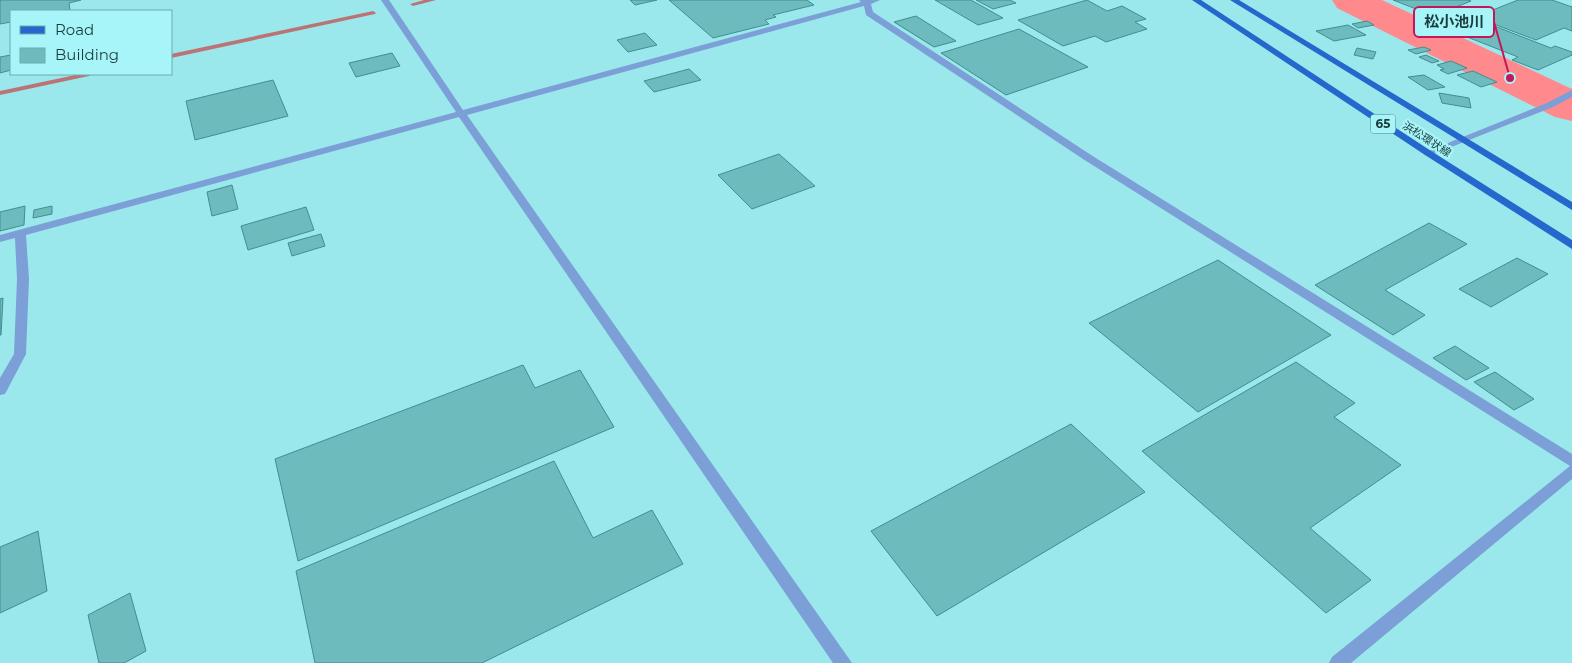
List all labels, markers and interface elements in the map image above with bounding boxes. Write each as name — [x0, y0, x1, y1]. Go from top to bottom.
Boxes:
callout: 松小池川 — [1414, 7, 1494, 37]
legend — [10, 10, 172, 75]
text: 松小池川 — [1424, 12, 1484, 31]
text: Road — [55, 20, 94, 39]
text: Building — [55, 45, 119, 64]
road number: 65 — [1370, 115, 1396, 134]
street label: 浜松環状線 — [1400, 118, 1454, 160]

